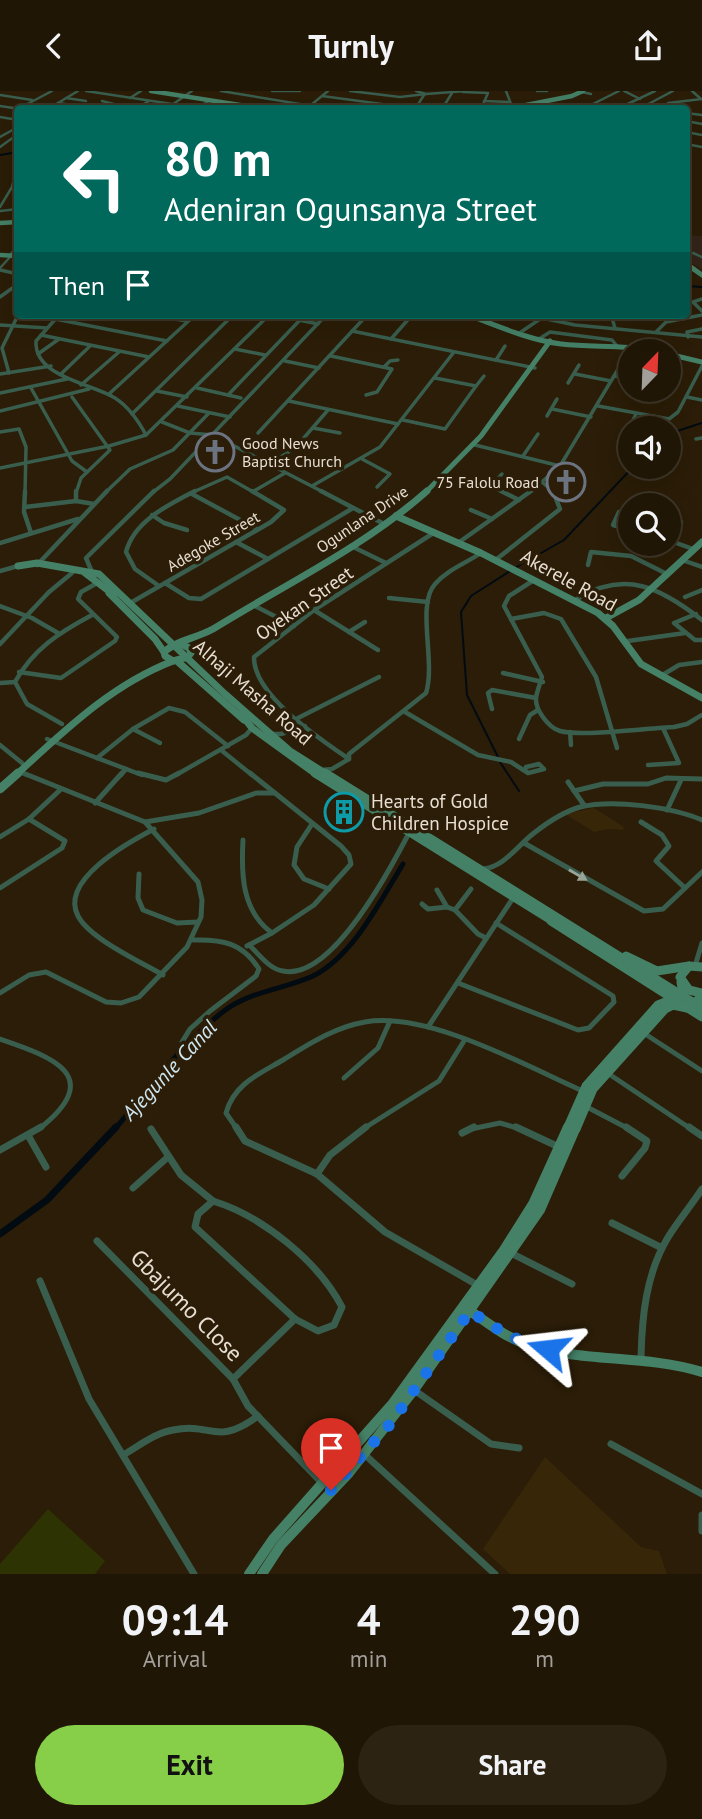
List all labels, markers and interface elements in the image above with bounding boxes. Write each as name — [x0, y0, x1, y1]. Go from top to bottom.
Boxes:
text: Turnly — [308, 25, 394, 67]
icon: back — [35, 27, 73, 65]
icon: share — [629, 27, 667, 65]
text: 80 m — [164, 126, 271, 190]
icon: left — [49, 133, 140, 224]
text: Adeniran Ogunsanya Street — [164, 188, 537, 230]
icon: arrive — [119, 266, 157, 304]
text: Then — [49, 269, 105, 302]
north arrow — [618, 339, 681, 403]
map controls — [618, 339, 681, 556]
button: sound — [618, 416, 681, 479]
church icon: Good News Baptist Church — [194, 431, 236, 473]
place label: Good News Baptist Church — [242, 433, 342, 471]
church icon: 75 Falolu Road — [545, 461, 587, 503]
place label: 75 Falolu Road — [436, 472, 539, 492]
street label: Ogunlana Drive — [312, 481, 412, 557]
button: search — [618, 493, 681, 556]
street label: Adegoke Street — [163, 506, 263, 576]
street label: Akerele Road — [517, 544, 621, 616]
street label: Oyekan Street — [251, 560, 358, 645]
street label: Alhaji Masha Road — [189, 634, 317, 750]
place label: Hearts of Gold Children Hospice — [371, 789, 509, 835]
building icon: Hearts of Gold Children Hospice — [323, 791, 365, 833]
one-way arrow — [569, 869, 588, 881]
water label: Ajegunle Canal — [115, 1014, 223, 1127]
street label: Gbajumo Close — [125, 1243, 249, 1367]
position arrow — [511, 1312, 585, 1386]
pin — [301, 1418, 361, 1490]
icon: arrive — [312, 1429, 350, 1467]
text: 09:14 — [122, 1592, 228, 1647]
text: 4 — [357, 1592, 380, 1647]
text: 290 — [509, 1592, 580, 1647]
text: Arrival — [143, 1644, 207, 1673]
text: min — [350, 1644, 387, 1673]
text: m — [535, 1644, 554, 1673]
button: Exit — [35, 1725, 344, 1805]
button: Share — [358, 1725, 667, 1805]

